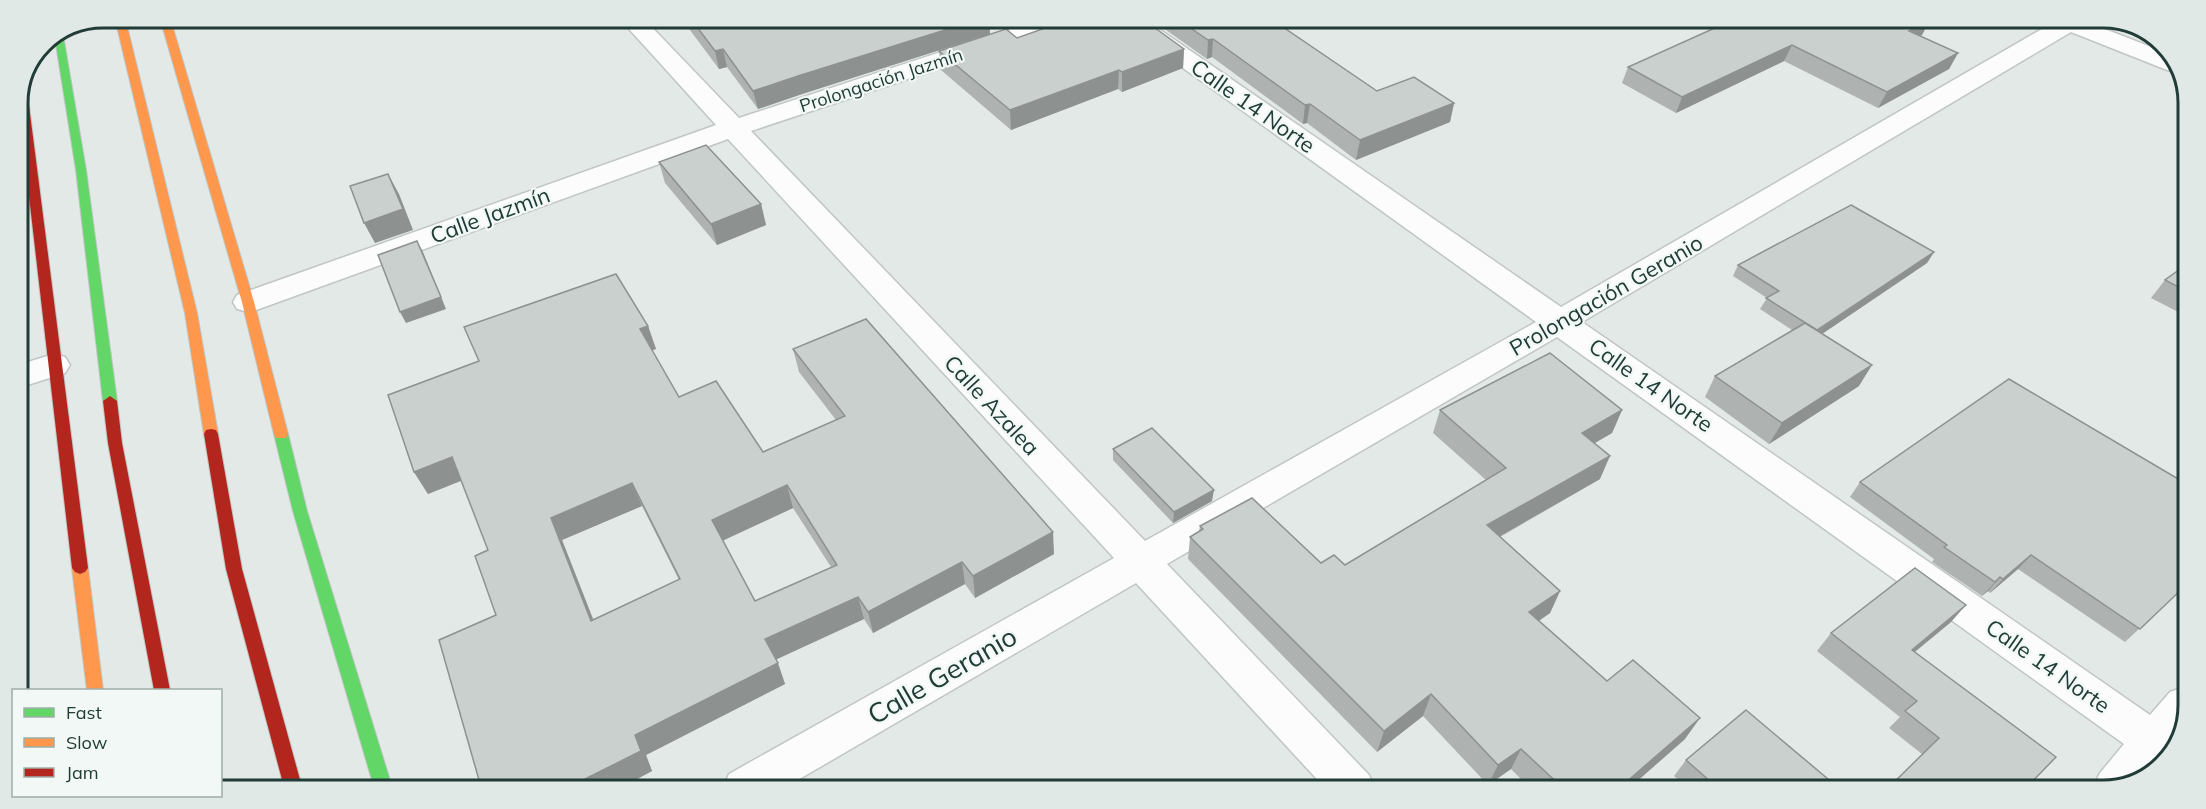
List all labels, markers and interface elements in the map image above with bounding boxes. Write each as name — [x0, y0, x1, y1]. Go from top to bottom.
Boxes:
street label: Prolongación Jazmín — [796, 43, 966, 117]
street label: Calle 14 Norte — [1185, 53, 1321, 159]
street label: Calle Jazmín — [426, 180, 554, 250]
street label: Prolongación Geranio — [1504, 228, 1708, 362]
street label: Calle 14 Norte — [1583, 332, 1719, 438]
street label: Calle Azalea — [938, 349, 1046, 461]
street label: Calle 14 Norte — [1980, 613, 2116, 719]
street label: Calle Geranio — [861, 619, 1023, 731]
legend — [12, 689, 222, 797]
text: Fast — [66, 701, 102, 724]
text: Slow — [66, 731, 108, 754]
text: Jam — [66, 761, 99, 784]

